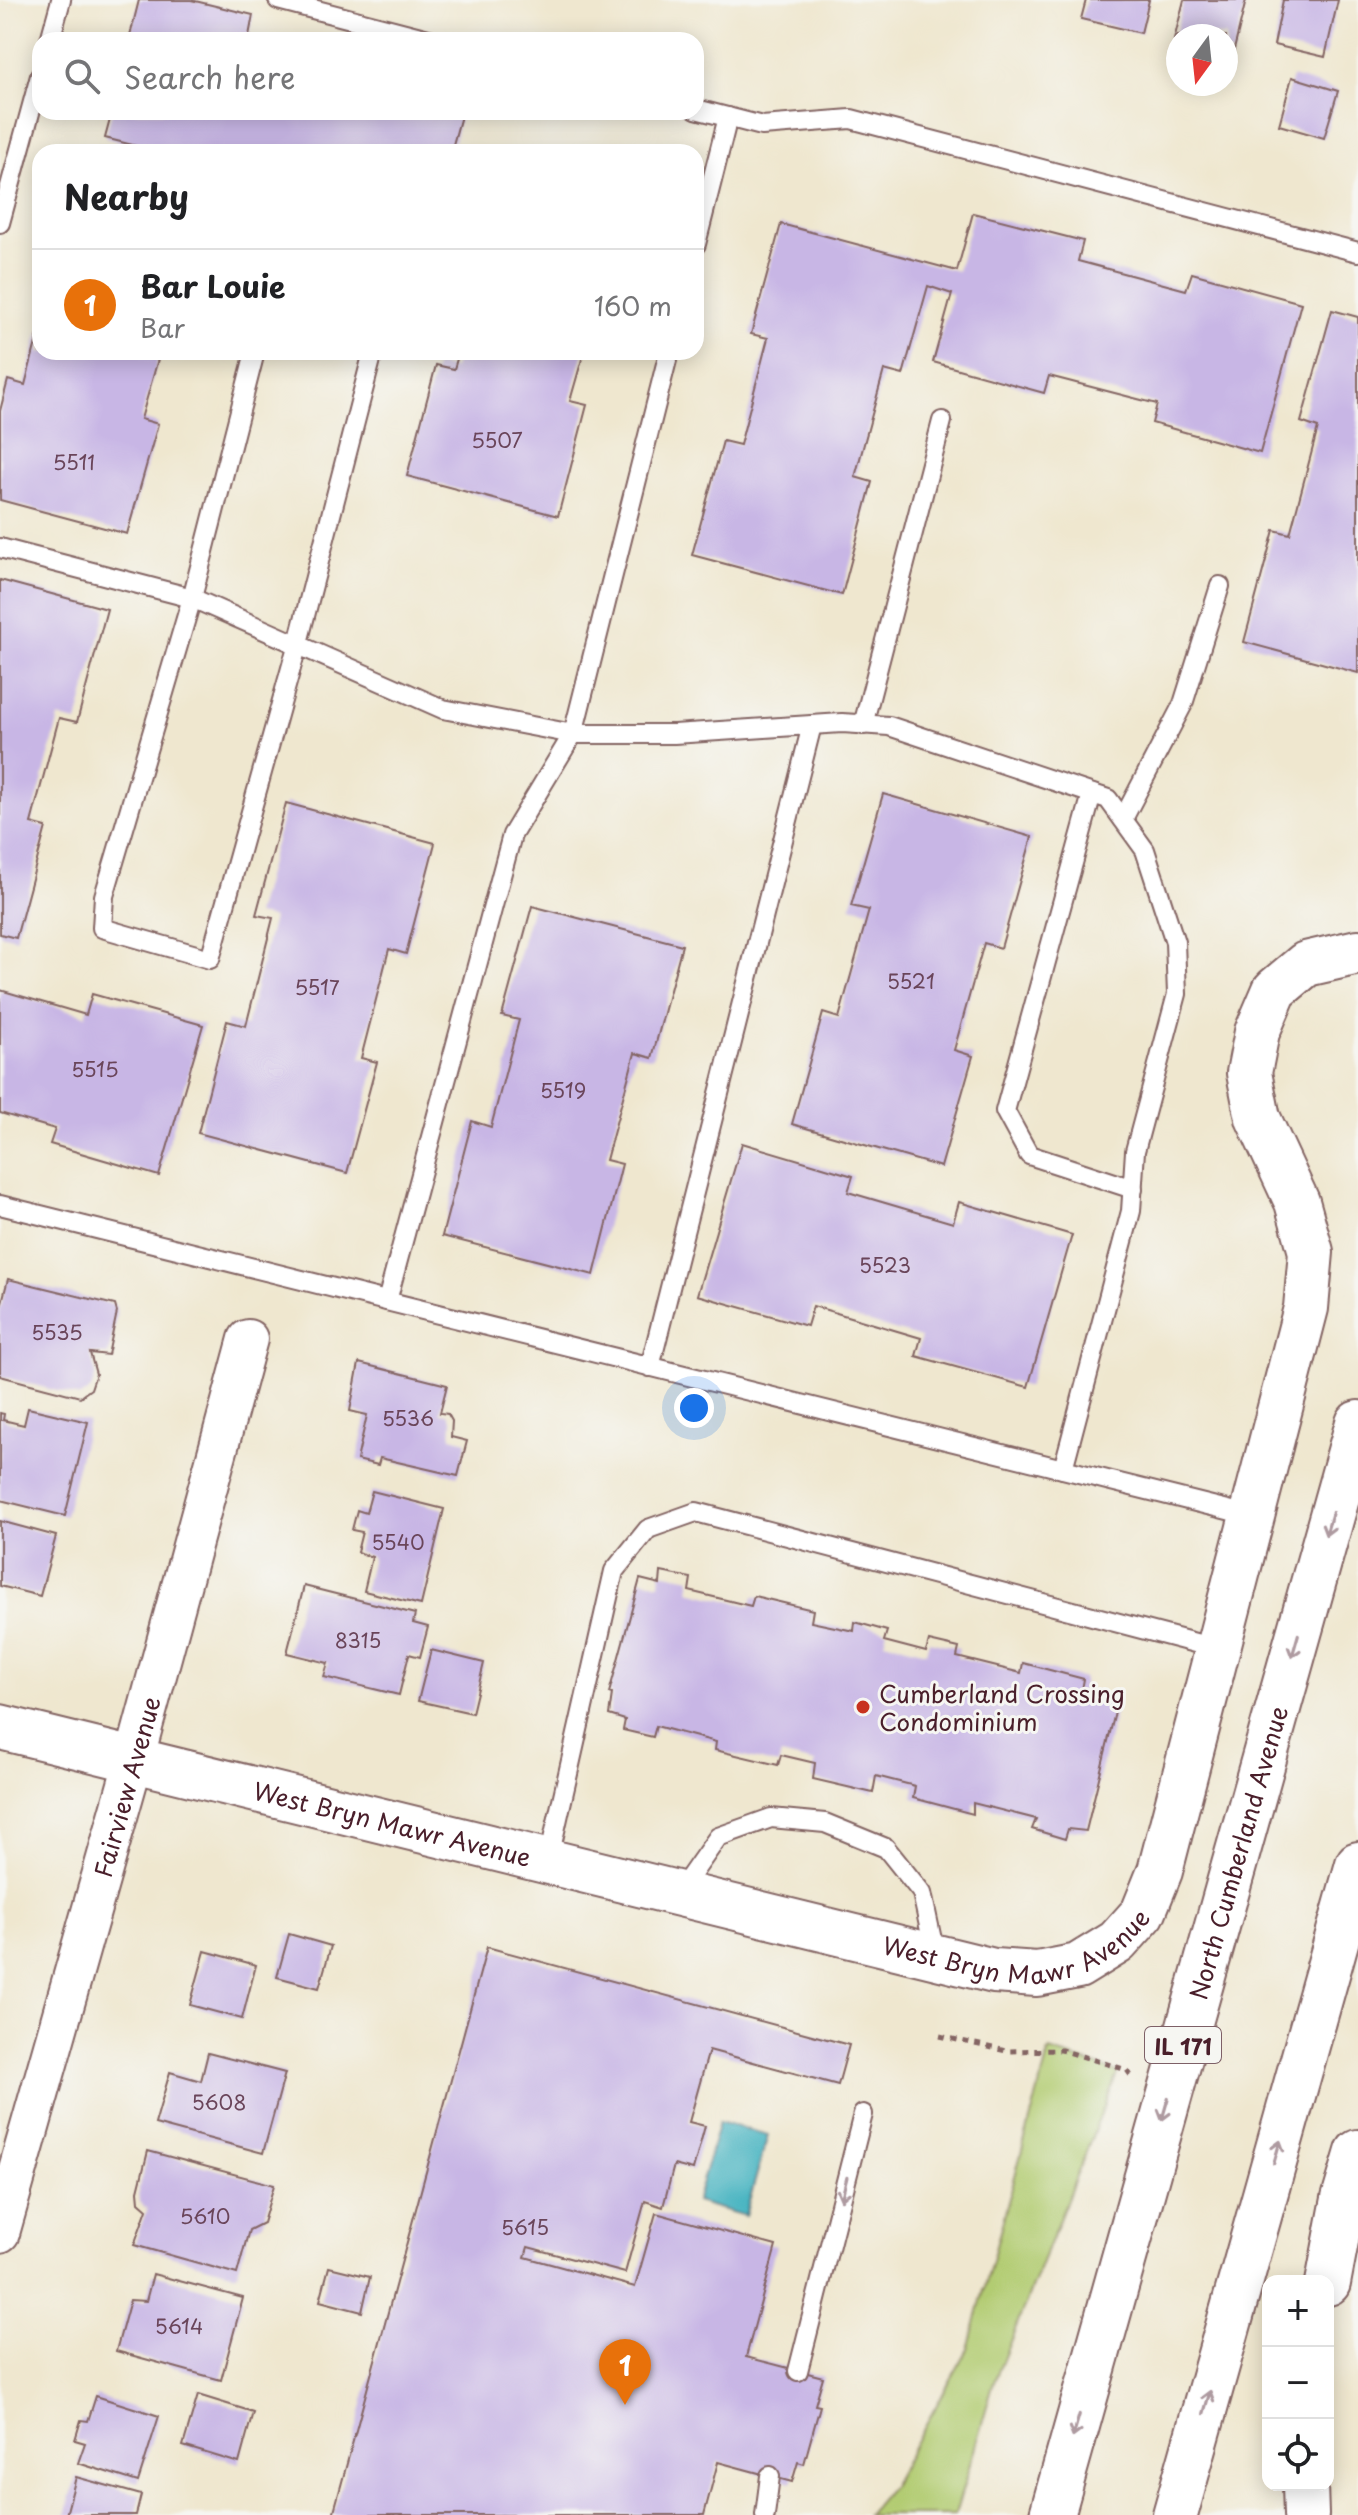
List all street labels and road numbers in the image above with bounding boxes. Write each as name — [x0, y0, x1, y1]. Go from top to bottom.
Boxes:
street label: Fairview Avenue — [84, 1692, 169, 1881]
street label: North Cumberland Avenue — [1179, 1702, 1296, 2003]
street label: West Bryn Mawr Avenue — [250, 1772, 535, 1875]
street label: West Bryn Mawr Avenue — [879, 1900, 1157, 1993]
road number: IL 171 — [1145, 2027, 1221, 2063]

